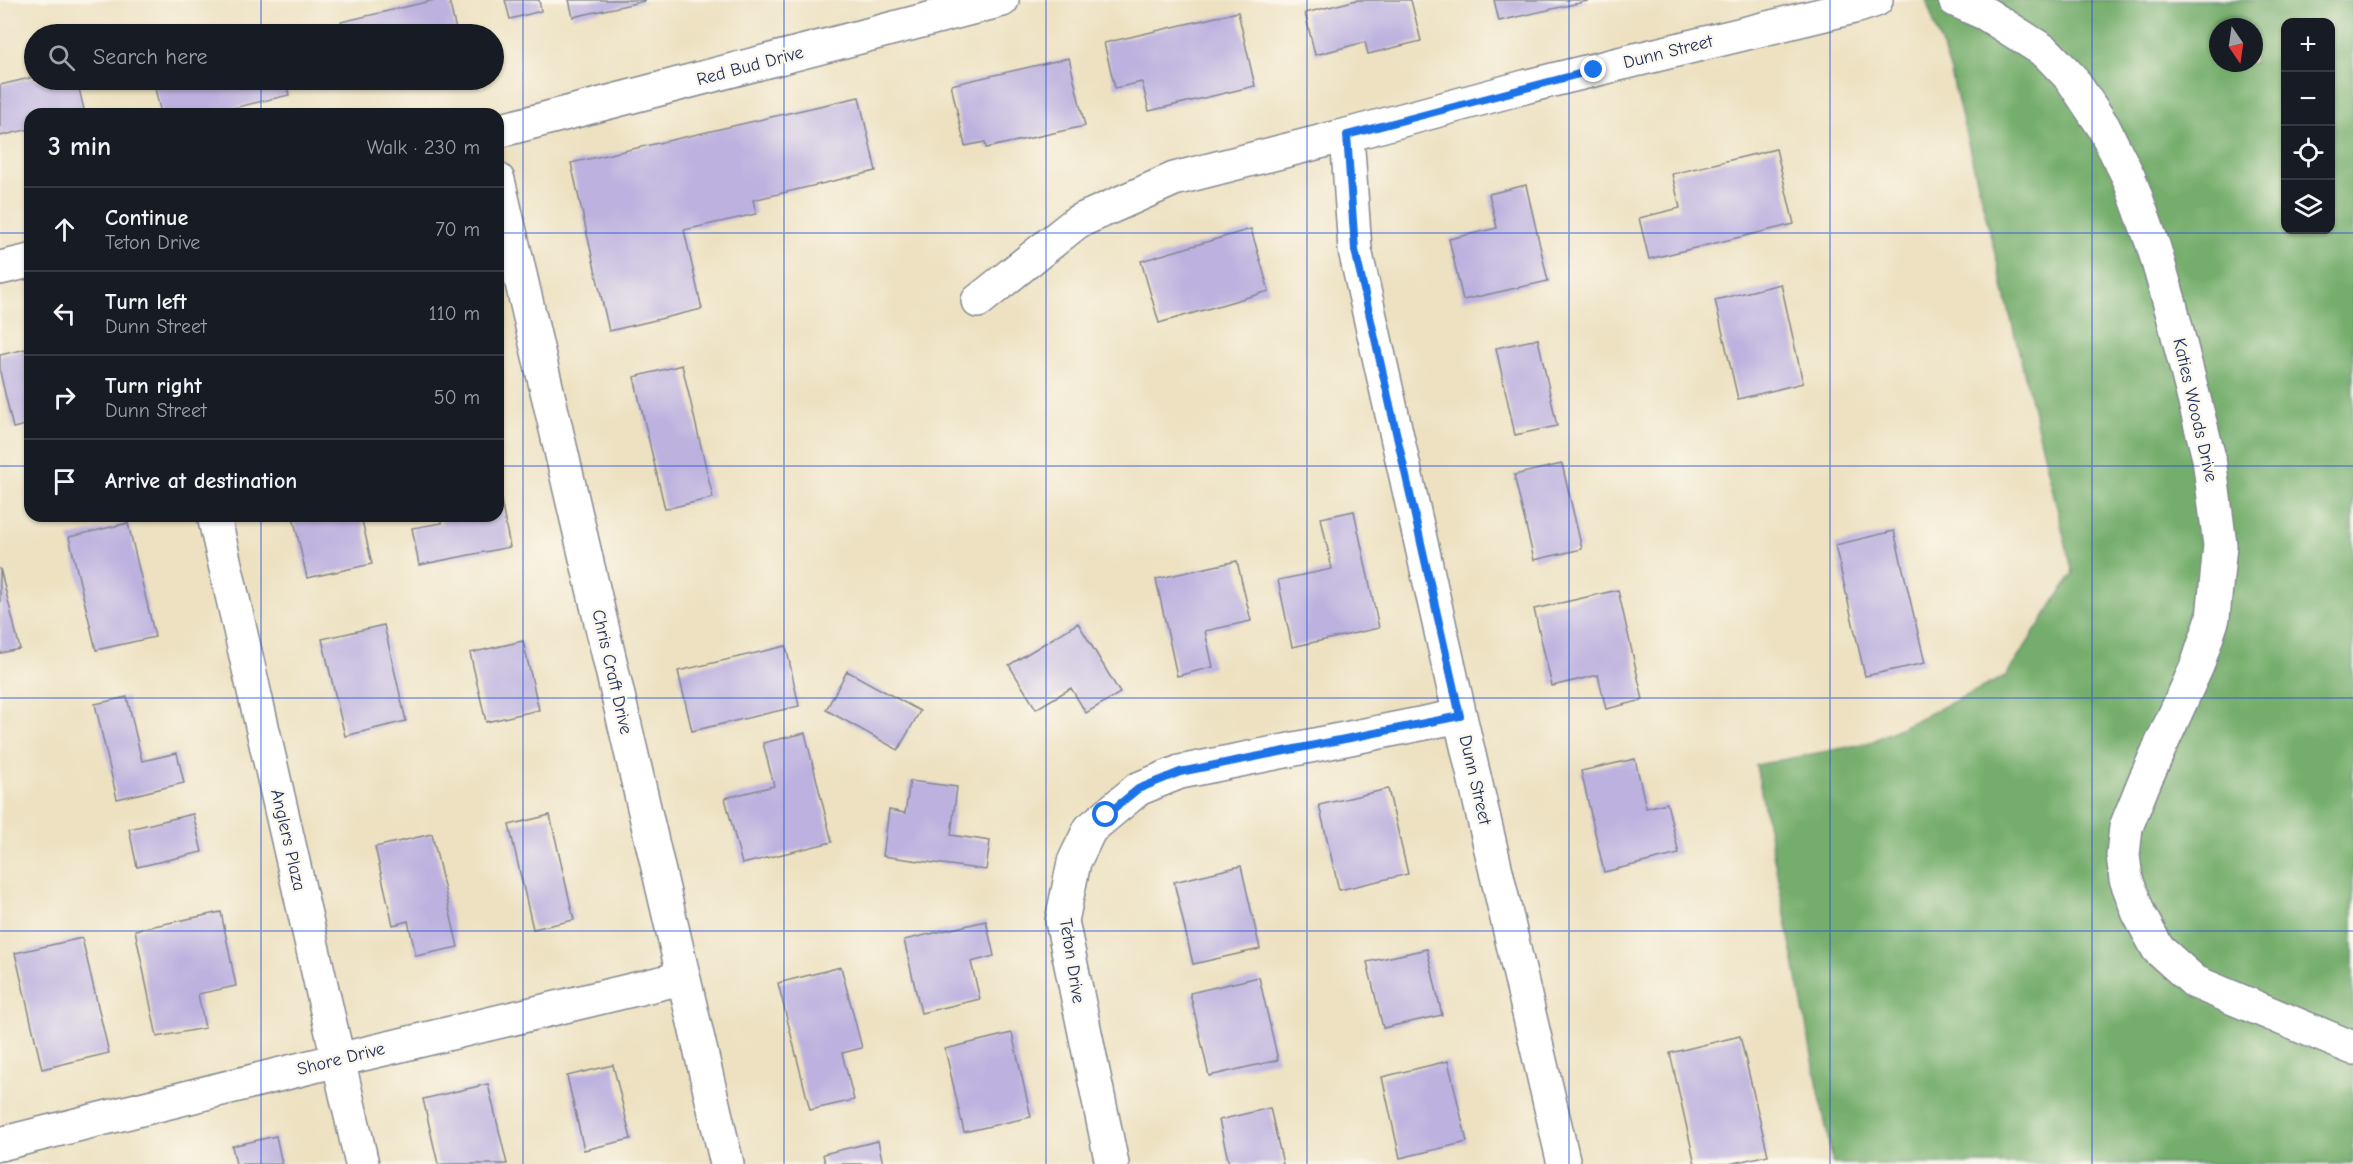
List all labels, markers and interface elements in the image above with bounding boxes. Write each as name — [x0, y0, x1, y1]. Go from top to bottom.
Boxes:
north arrow — [2209, 18, 2263, 72]
map controls — [2281, 18, 2335, 234]
button: + — [2281, 18, 2335, 72]
search box — [24, 24, 504, 90]
street label: Dunn Street — [1621, 31, 1716, 73]
icon: search — [45, 41, 78, 74]
street label: Red Bud Drive — [694, 42, 806, 90]
text: Search here — [93, 44, 208, 70]
route end — [1580, 56, 1606, 82]
button: − — [2281, 72, 2335, 126]
button: locate — [2281, 126, 2335, 180]
text: 3 min — [48, 132, 111, 162]
text: Walk · 230 m — [367, 136, 480, 159]
button: layers — [2281, 180, 2335, 234]
text: Continue — [105, 205, 188, 231]
icon: ahead — [48, 213, 81, 246]
text: 70 m — [435, 218, 480, 241]
text: Teton Drive — [105, 231, 200, 254]
text: Turn left — [105, 289, 187, 315]
icon: left — [48, 297, 81, 330]
text: 110 m — [429, 302, 480, 325]
text: Dunn Street — [105, 315, 207, 338]
street label: Katies Woods Drive — [2168, 336, 2222, 484]
text: Turn right — [105, 373, 202, 399]
icon: right — [48, 381, 81, 414]
text: 50 m — [434, 386, 480, 409]
text: Dunn Street — [105, 399, 207, 422]
icon: arrive — [48, 465, 81, 498]
text: Arrive at destination — [105, 468, 297, 494]
street label: Chris Craft Drive — [587, 608, 637, 736]
street label: Dunn Street — [1454, 733, 1496, 828]
street label: Anglers Plaza — [266, 787, 310, 893]
route start — [1092, 801, 1118, 827]
street label: Teton Drive — [1055, 917, 1089, 1005]
street label: Shore Drive — [295, 1038, 387, 1080]

